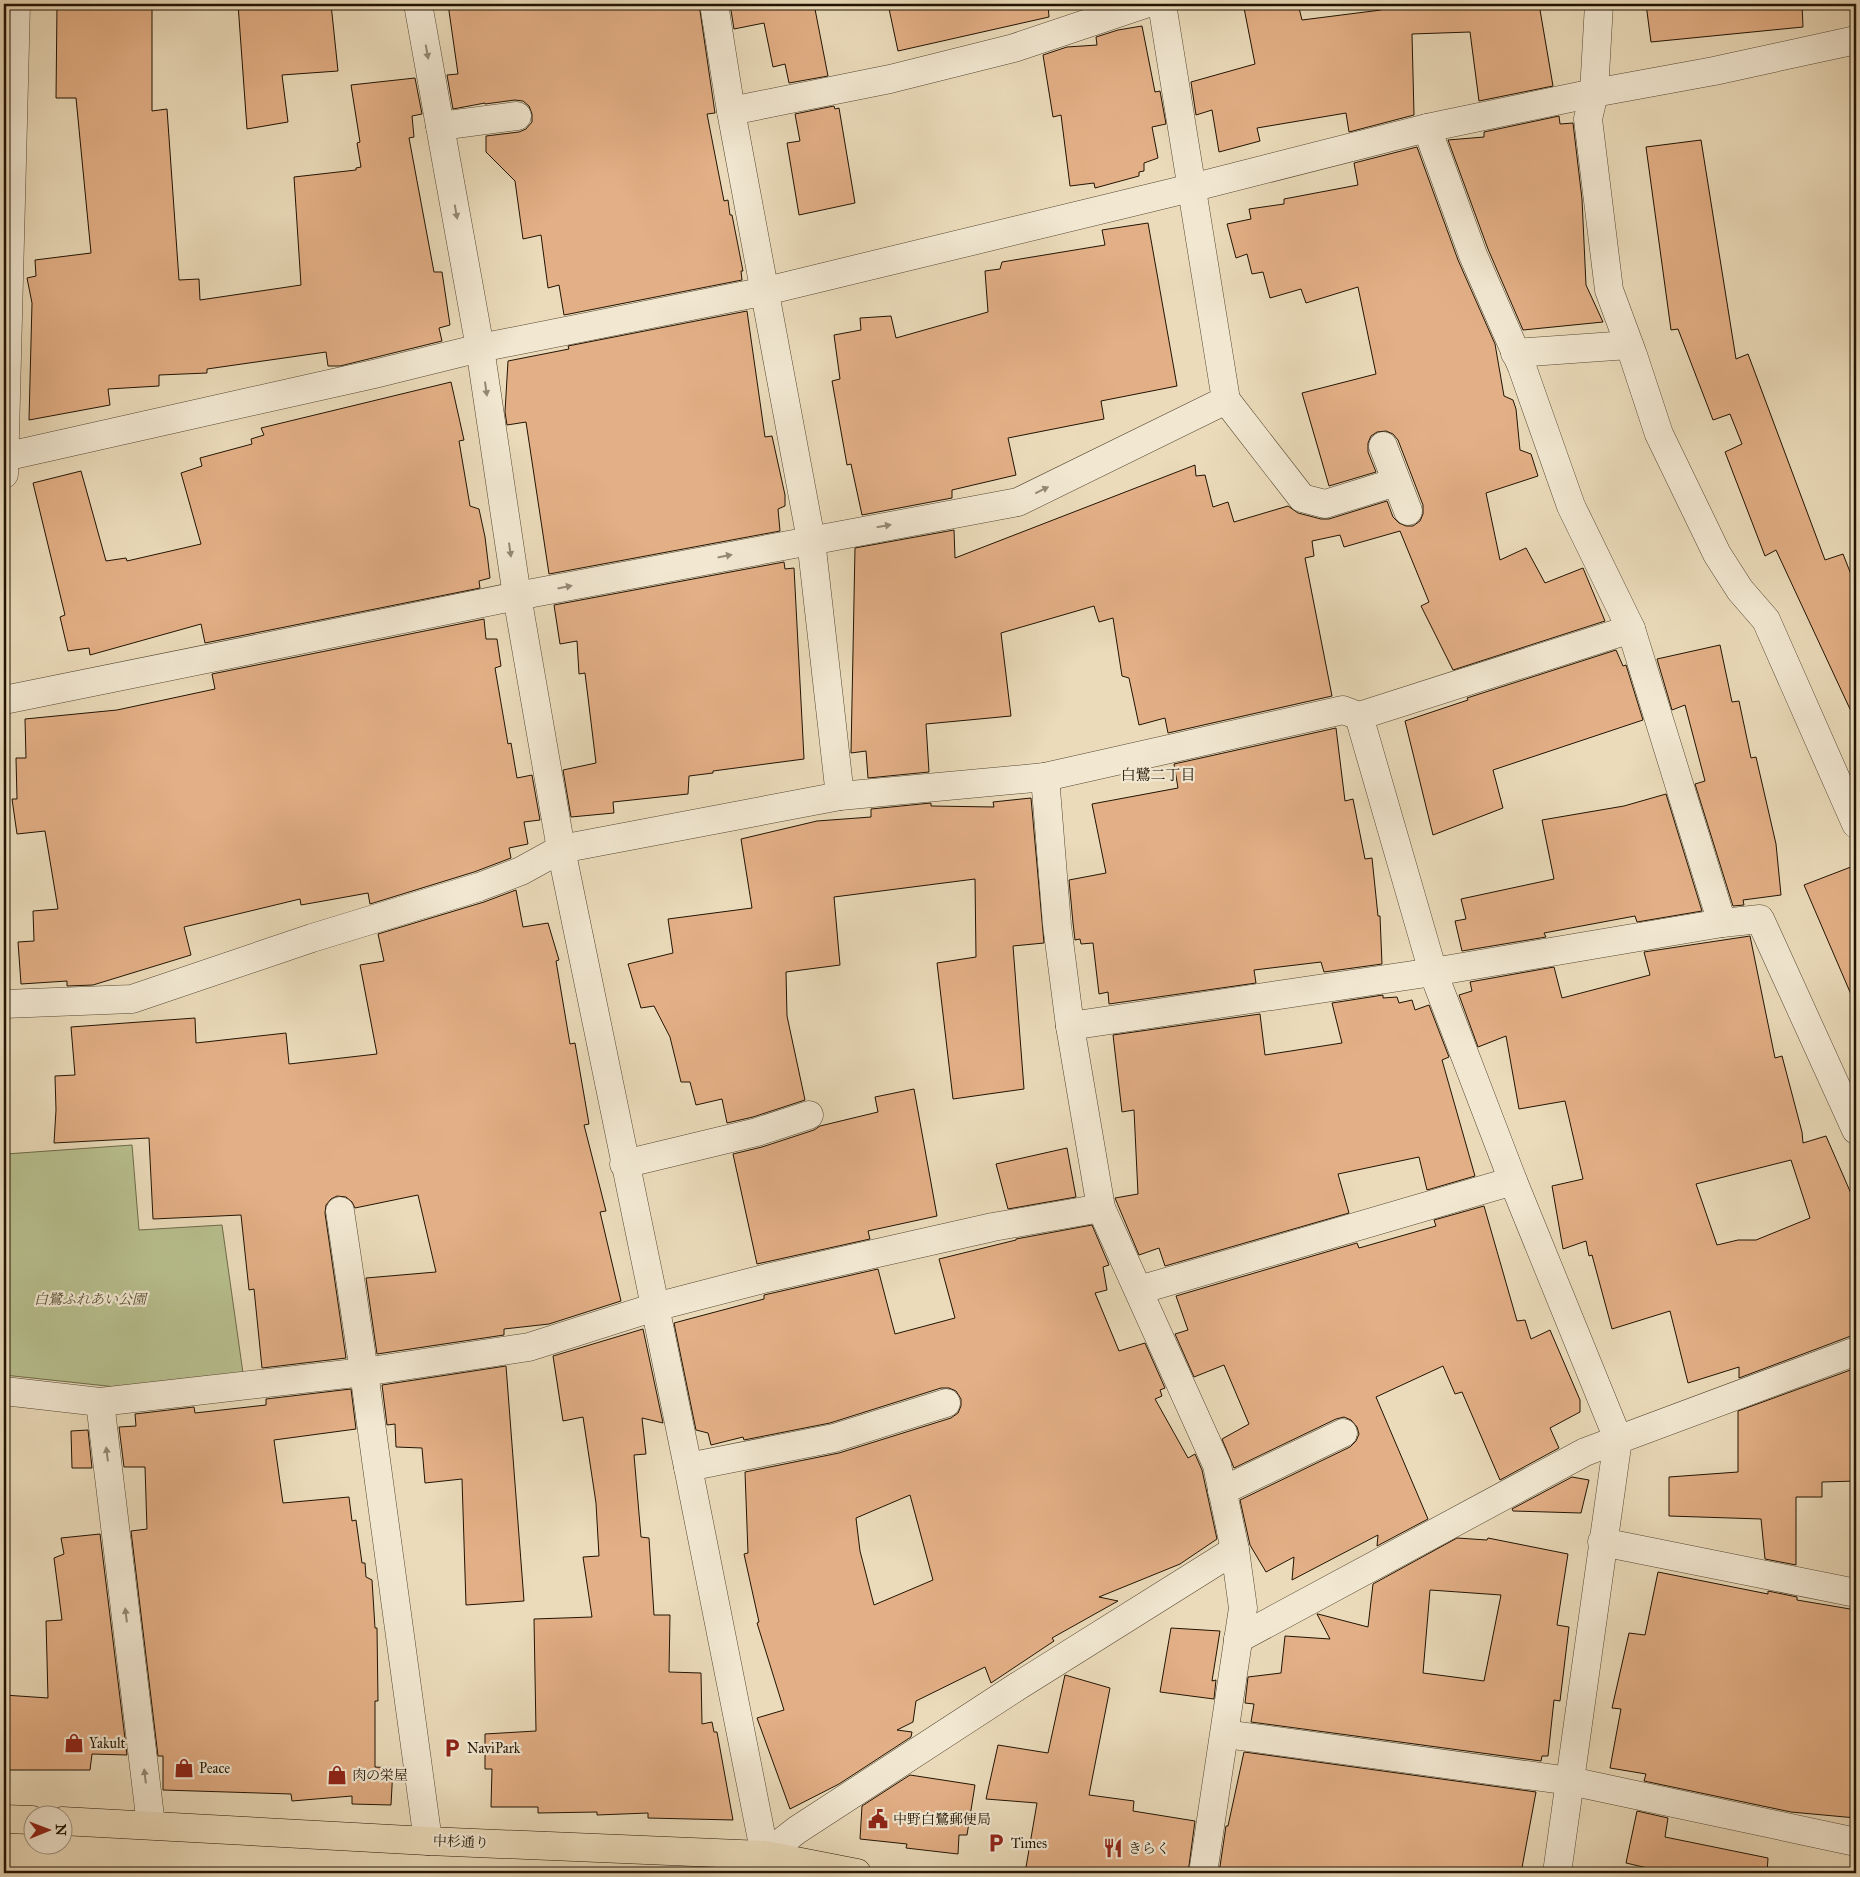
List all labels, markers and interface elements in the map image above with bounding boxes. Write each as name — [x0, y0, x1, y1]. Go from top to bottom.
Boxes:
one-way arrow — [423, 44, 431, 60]
one-way arrow — [452, 204, 460, 220]
one-way arrow — [483, 381, 491, 397]
one-way arrow — [1035, 486, 1049, 494]
one-way arrow — [877, 522, 893, 530]
one-way arrow — [506, 542, 514, 558]
one-way arrow — [717, 552, 733, 560]
one-way arrow — [557, 583, 573, 591]
district label: 白鷺二丁目 — [1120, 766, 1196, 784]
park label: 白鷺ふれあい公園 — [34, 1291, 148, 1308]
one-way arrow — [103, 1445, 111, 1461]
one-way arrow — [122, 1607, 130, 1623]
shop icon: Yakult — [63, 1732, 85, 1754]
place label: Yakult — [89, 1735, 126, 1752]
parking icon: NaviPark — [441, 1737, 463, 1759]
place label: NaviPark — [467, 1740, 521, 1757]
shop icon: Peace — [173, 1757, 195, 1779]
place label: Peace — [199, 1760, 230, 1777]
shop icon: 肉の栄屋 — [326, 1764, 348, 1786]
place label: 肉の栄屋 — [352, 1767, 408, 1784]
one-way arrow — [141, 1768, 149, 1784]
north arrow — [22, 1804, 72, 1854]
public building icon: 中野白鷺郵便局 — [867, 1808, 889, 1830]
place label: 中野白鷺郵便局 — [893, 1811, 991, 1828]
text: N — [52, 1824, 69, 1836]
parking icon: Times — [985, 1832, 1007, 1854]
street label: 中杉通り — [433, 1833, 489, 1851]
place label: Times — [1011, 1835, 1047, 1852]
restaurant icon: きらく — [1102, 1837, 1124, 1859]
place label: きらく — [1128, 1840, 1170, 1857]

